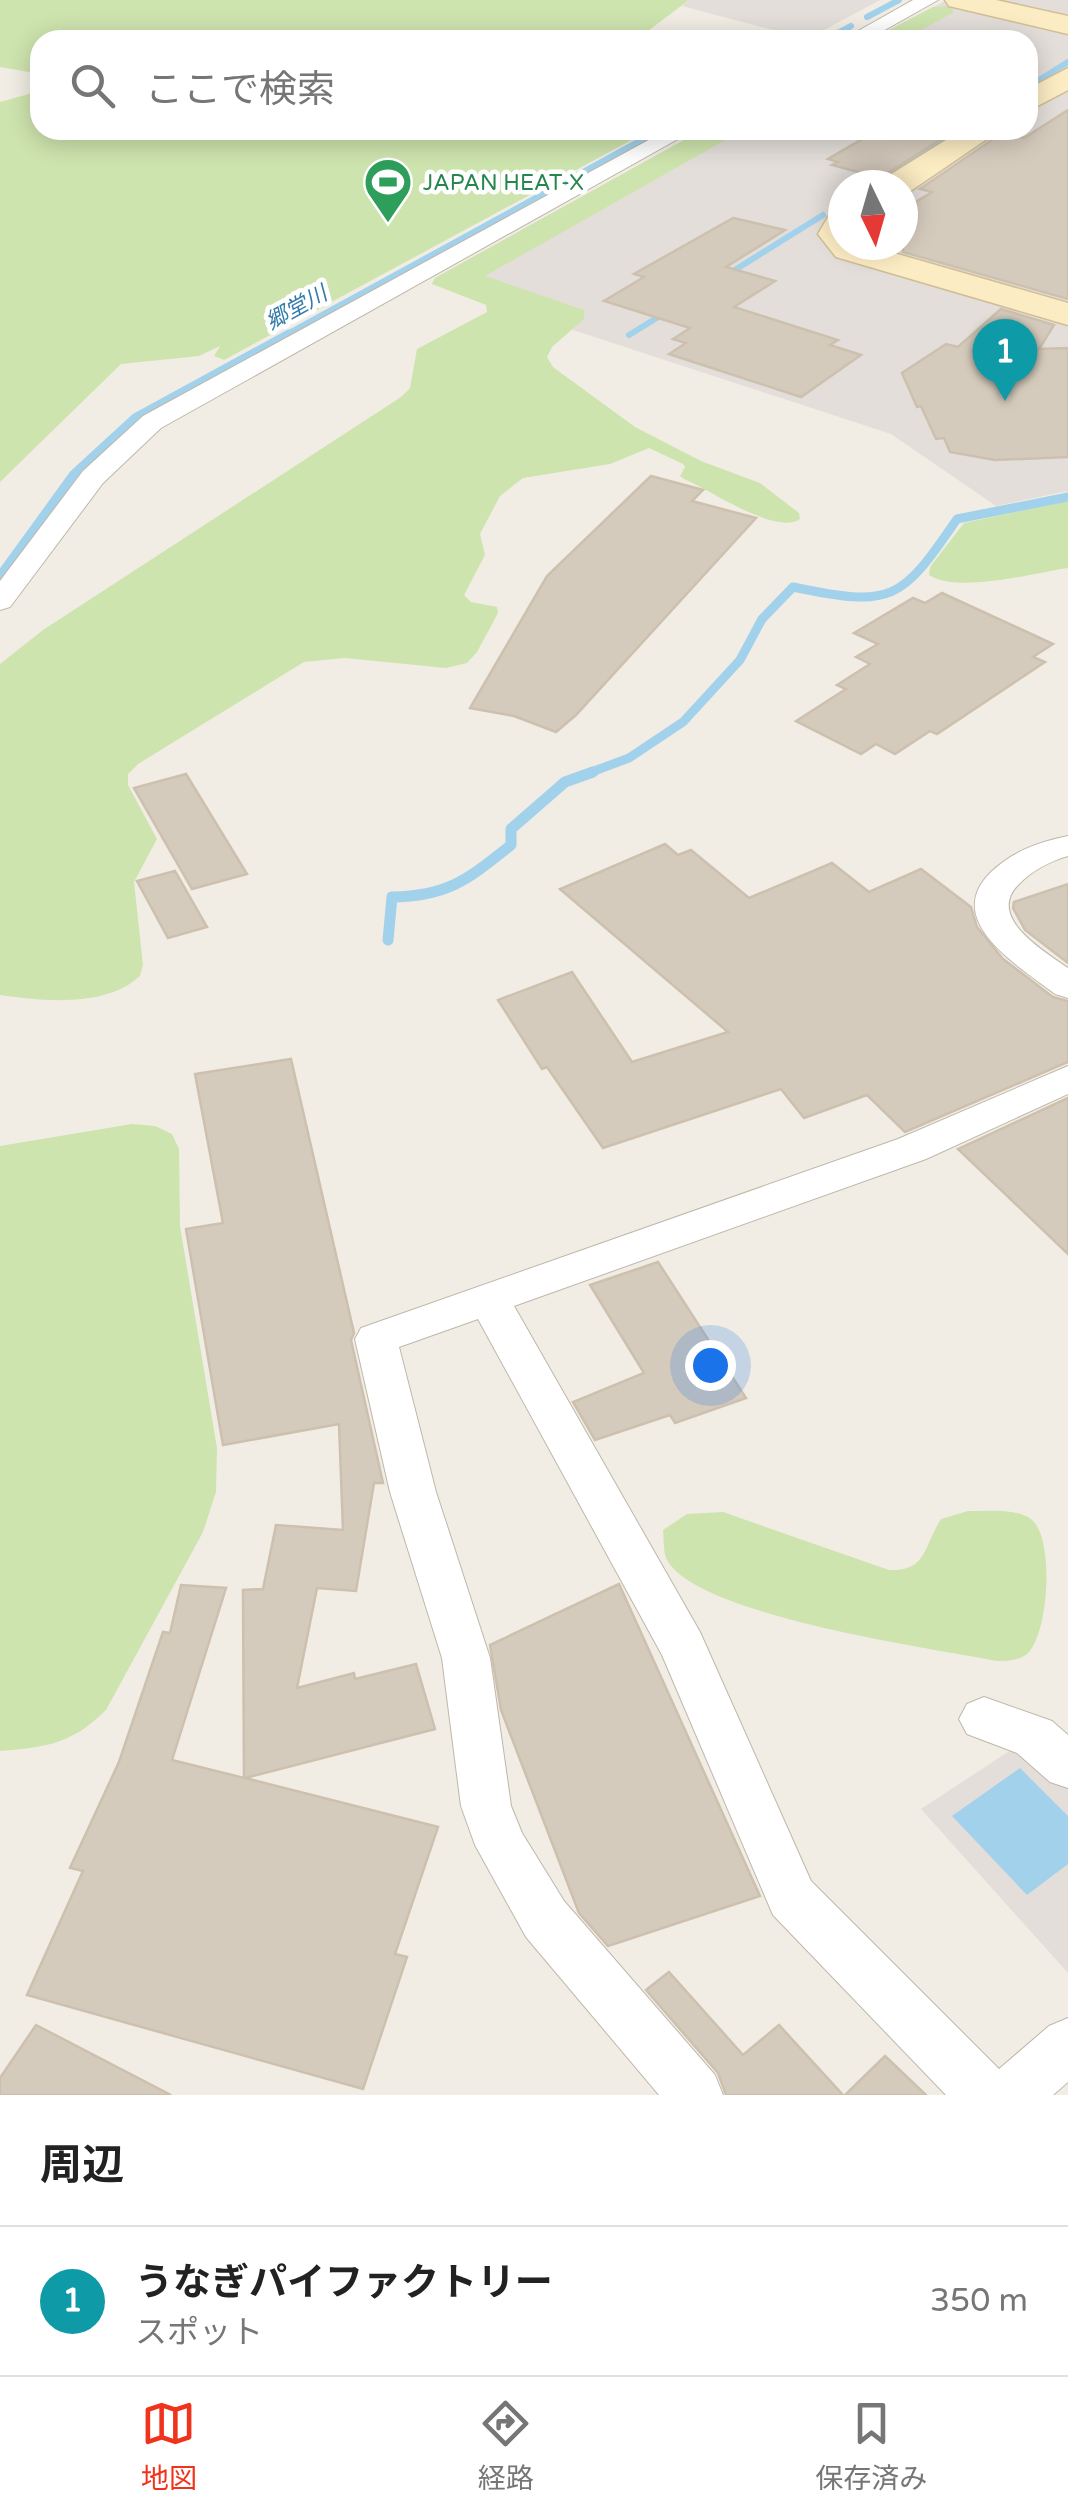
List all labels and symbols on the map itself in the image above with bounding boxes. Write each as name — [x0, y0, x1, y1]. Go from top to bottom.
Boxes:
sports icon: JAPAN HEAT-X — [362, 156, 414, 224]
place label: JAPAN HEAT-X — [423, 170, 584, 196]
north arrow — [828, 170, 918, 260]
water label: 郷堂川 — [261, 280, 333, 335]
pin: 1 — [972, 318, 1038, 401]
your location — [685, 1340, 736, 1391]

